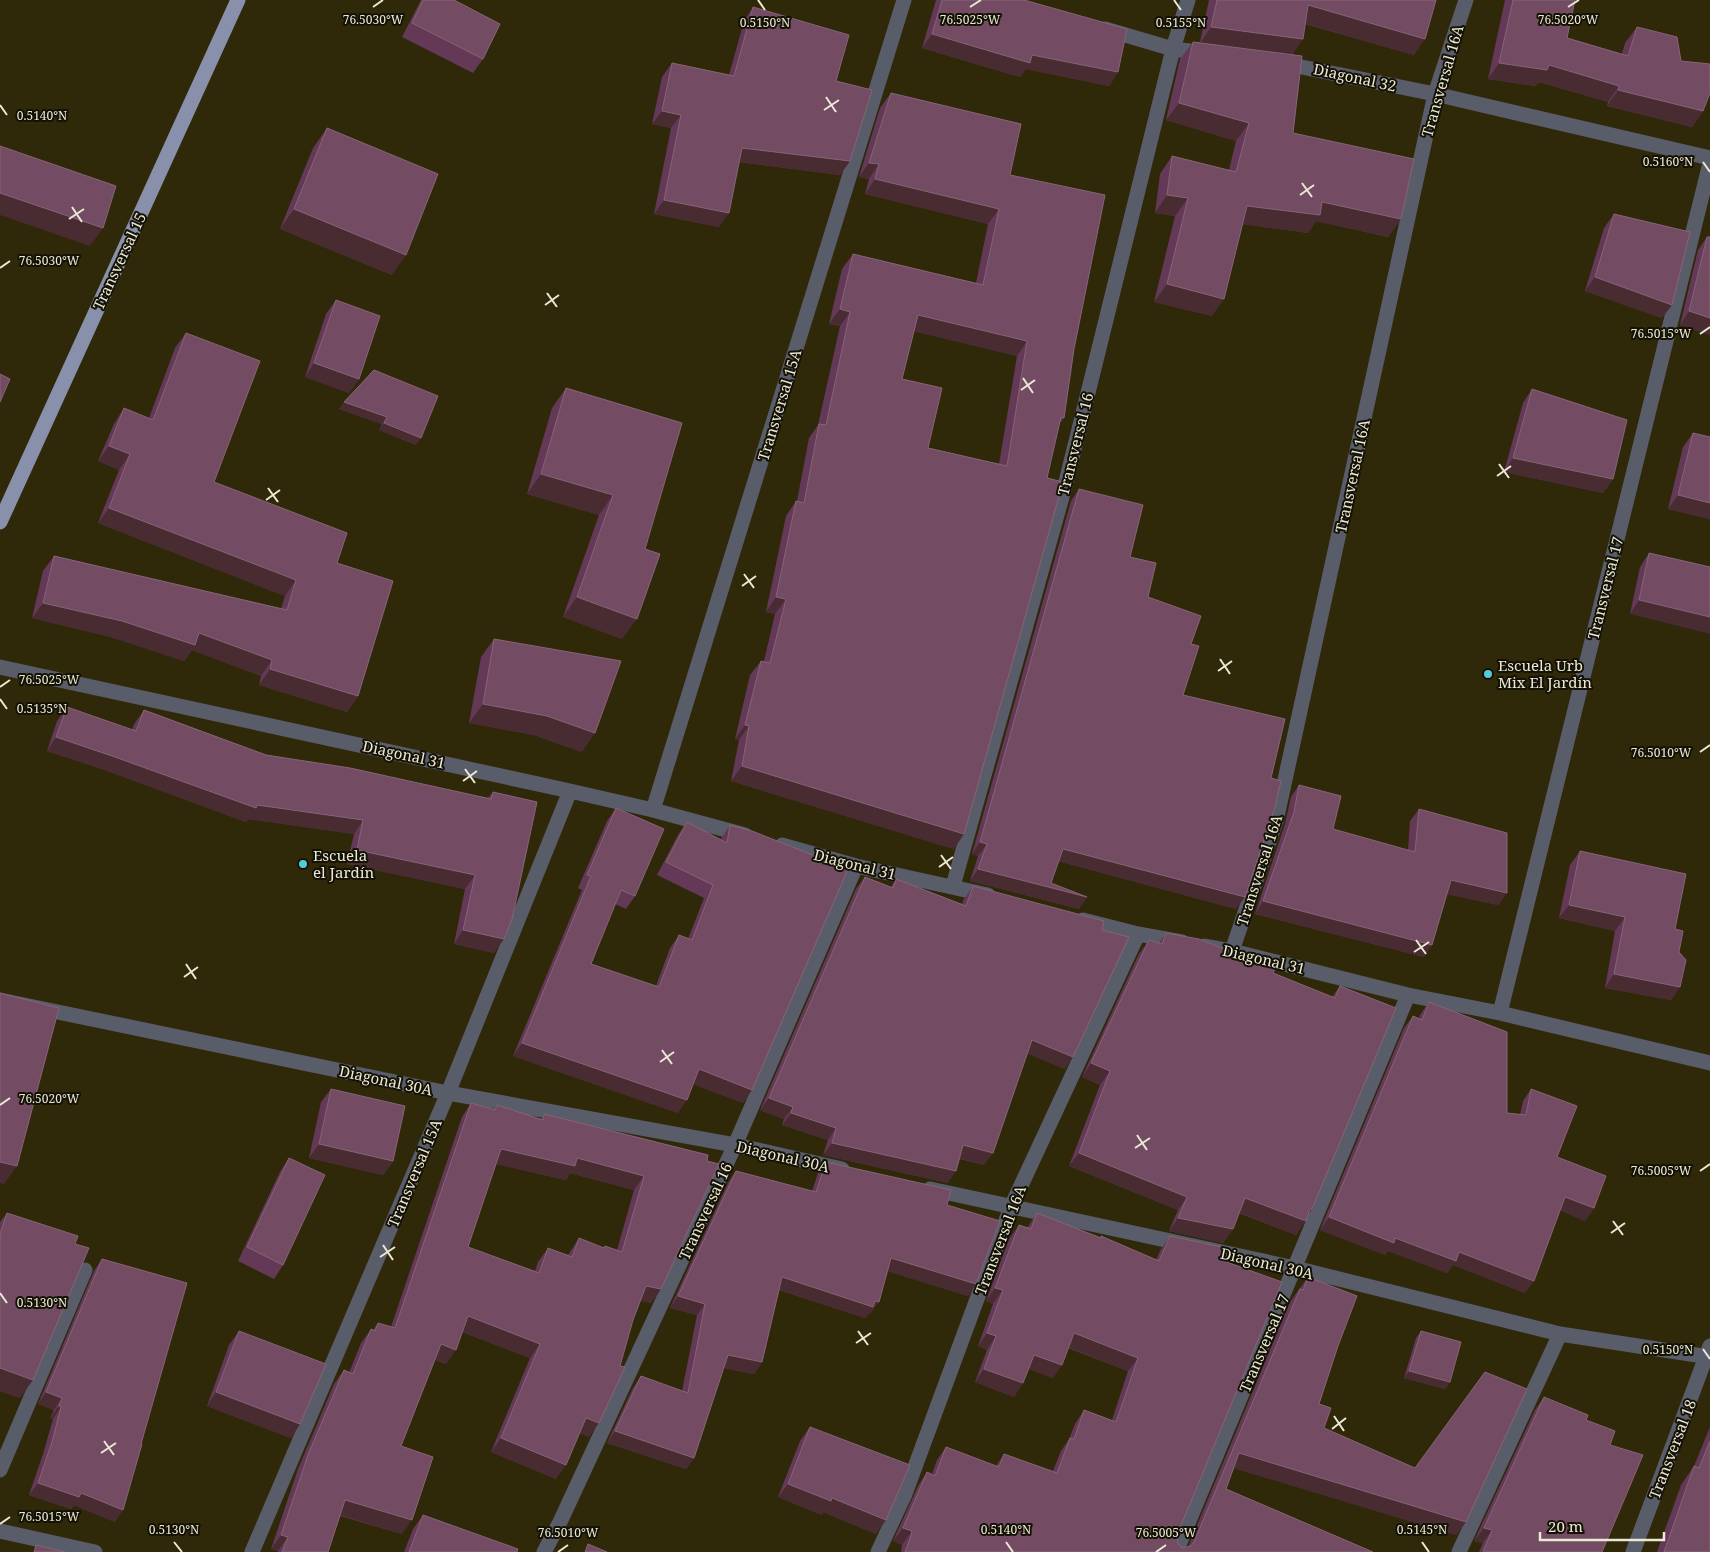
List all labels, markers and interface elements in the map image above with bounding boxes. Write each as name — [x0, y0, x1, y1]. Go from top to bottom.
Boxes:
text: 76.5030°W — [343, 11, 404, 28]
text: 76.5025°W — [940, 11, 1001, 28]
text: 76.5020°W — [1538, 11, 1599, 28]
text: 0.5150°N — [740, 14, 790, 31]
text: 0.5155°N — [1156, 14, 1206, 31]
street label: Transversal 16A — [1416, 22, 1468, 139]
street label: Diagonal 32 — [1312, 58, 1398, 96]
text: 0.5140°N — [17, 107, 67, 124]
text: 0.5160°N — [1643, 153, 1693, 170]
street label: Transversal 15 — [88, 209, 150, 313]
text: 76.5030°W — [19, 252, 80, 269]
text: 76.5015°W — [1631, 325, 1692, 342]
street label: Transversal 15A — [753, 346, 806, 463]
street label: Transversal 16 — [1053, 391, 1097, 497]
street label: Transversal 16A — [1330, 417, 1374, 535]
street label: Transversal 17 — [1583, 535, 1627, 641]
place label: Escuela Urb Mix El Jardín — [1498, 655, 1592, 692]
marker: Escuela Urb Mix El Jardín — [1482, 668, 1494, 680]
text: 76.5025°W — [19, 671, 80, 688]
text: 0.5135°N — [17, 700, 67, 717]
street label: Diagonal 31 — [361, 735, 447, 773]
text: 76.5010°W — [1631, 744, 1692, 761]
street label: Transversal 16A — [1232, 811, 1287, 928]
street label: Diagonal 31 — [812, 844, 898, 884]
place label: Escuela el Jardín — [313, 845, 374, 882]
marker: Escuela el Jardín — [297, 858, 309, 870]
street label: Diagonal 31 — [1221, 940, 1307, 978]
street label: Diagonal 30A — [338, 1060, 435, 1100]
text: 76.5020°W — [19, 1090, 80, 1107]
street label: Transversal 15A — [382, 1115, 446, 1230]
street label: Diagonal 30A — [735, 1136, 832, 1177]
street label: Transversal 16 — [674, 1159, 736, 1263]
text: 76.5005°W — [1631, 1162, 1692, 1179]
street label: Transversal 16A — [970, 1182, 1030, 1298]
street label: Diagonal 30A — [1219, 1243, 1316, 1284]
street label: Transversal 17 — [1234, 1291, 1294, 1395]
text: 0.5130°N — [17, 1294, 67, 1311]
text: 0.5150°N — [1643, 1341, 1693, 1358]
street label: Transversal 18 — [1644, 1396, 1700, 1502]
text: 76.5015°W — [19, 1508, 80, 1525]
scale bar — [1540, 1510, 1664, 1542]
text: 20 m — [1548, 1516, 1583, 1536]
text: 0.5130°N — [149, 1521, 199, 1538]
text: 0.5140°N — [981, 1521, 1031, 1538]
text: 0.5145°N — [1397, 1521, 1447, 1538]
text: 76.5010°W — [538, 1524, 599, 1541]
text: 76.5005°W — [1136, 1524, 1197, 1541]

